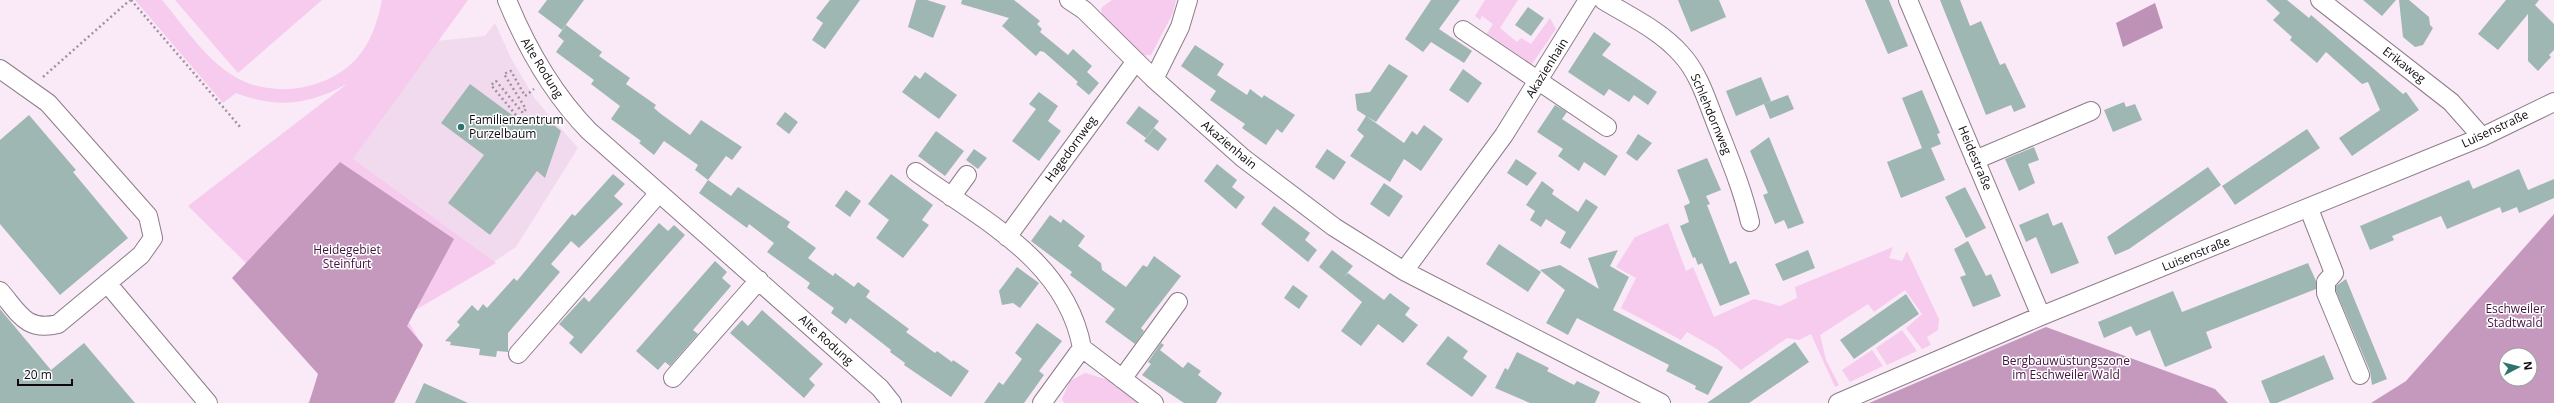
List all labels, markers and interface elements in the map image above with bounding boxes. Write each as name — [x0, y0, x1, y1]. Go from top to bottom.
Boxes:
street label: Alte Rodung — [517, 34, 568, 101]
street label: Akazienhain — [1521, 35, 1572, 101]
street label: Erikaweg — [2379, 42, 2430, 87]
street label: Schlehdornweg — [1687, 71, 1736, 157]
street label: Luisenstraße — [2458, 105, 2531, 152]
place label: Familienzentrum Purzelbaum — [469, 111, 564, 142]
street label: Hagedornweg — [1041, 112, 1101, 185]
street label: Akazienhain — [1198, 116, 1261, 173]
marker: Familienzentrum Purzelbaum — [456, 122, 466, 132]
street label: Heidestraße — [1954, 123, 1997, 193]
street label: Luisenstraße — [2159, 232, 2233, 275]
park label: Heidegebiet Steinfurt — [313, 241, 381, 272]
park label: Eschweiler Stadtwald — [2485, 300, 2545, 331]
street label: Alte Rodung — [795, 311, 858, 369]
north arrow — [2498, 347, 2538, 387]
park label: Bergbauwüstungszone im Eschweiler Wald — [2002, 352, 2130, 383]
text: N — [2520, 360, 2536, 371]
scale bar — [18, 361, 72, 387]
text: 20 m — [24, 366, 52, 383]

